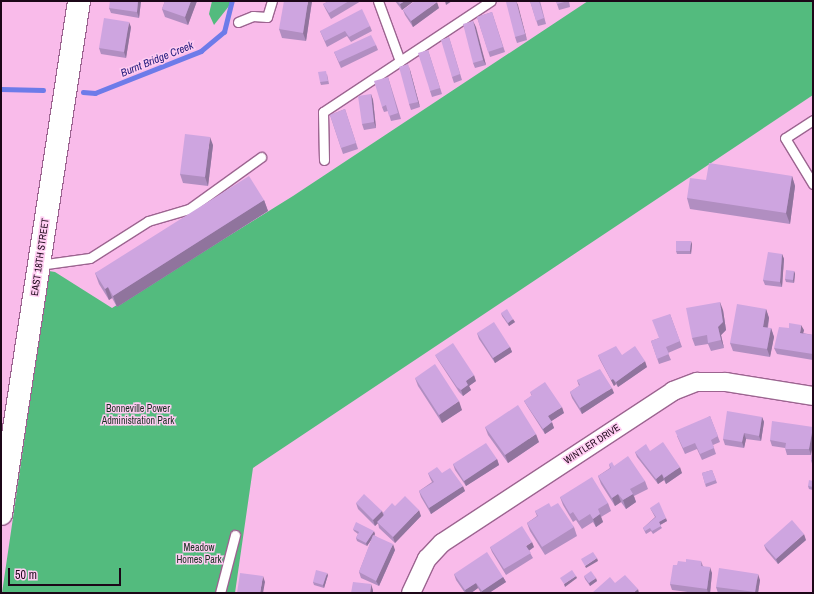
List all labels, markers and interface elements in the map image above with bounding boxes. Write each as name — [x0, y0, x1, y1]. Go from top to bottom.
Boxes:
water label: Burnt Bridge Creek — [119, 38, 195, 80]
street label: EAST 18TH STREET — [29, 217, 51, 297]
park label: Bonneville Power Administration Park — [102, 402, 174, 426]
street label: WINTLER DRIVE — [562, 421, 622, 467]
park label: Meadow Homes Park — [176, 541, 222, 564]
scale bar — [10, 560, 123, 586]
text: 50 m — [15, 567, 37, 583]

